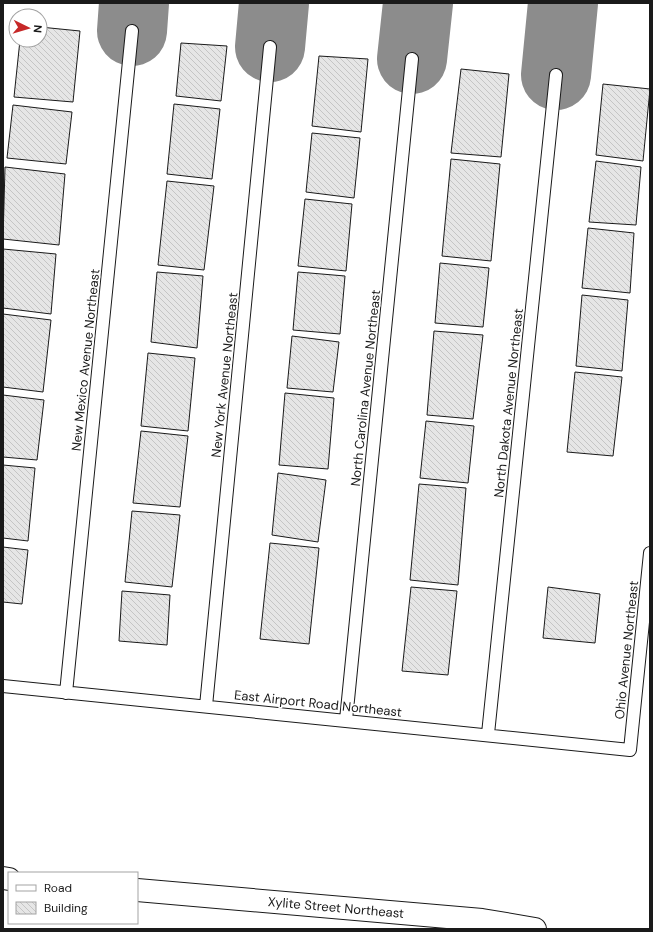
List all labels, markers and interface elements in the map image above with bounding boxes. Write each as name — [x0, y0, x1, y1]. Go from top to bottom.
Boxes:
north arrow — [8, 8, 48, 48]
text: N — [31, 24, 45, 33]
street label: New Mexico Avenue Northeast — [67, 268, 104, 452]
street label: North Carolina Avenue Northeast — [347, 289, 384, 487]
street label: New York Avenue Northeast — [207, 292, 242, 458]
street label: North Dakota Avenue Northeast — [490, 308, 527, 499]
street label: Ohio Avenue Northeast — [611, 580, 642, 720]
street label: East Airport Road Northeast — [233, 686, 403, 721]
legend — [8, 872, 138, 924]
text: Road — [44, 880, 72, 896]
street label: Xylite Street Northeast — [267, 893, 405, 922]
text: Building — [44, 900, 88, 916]

